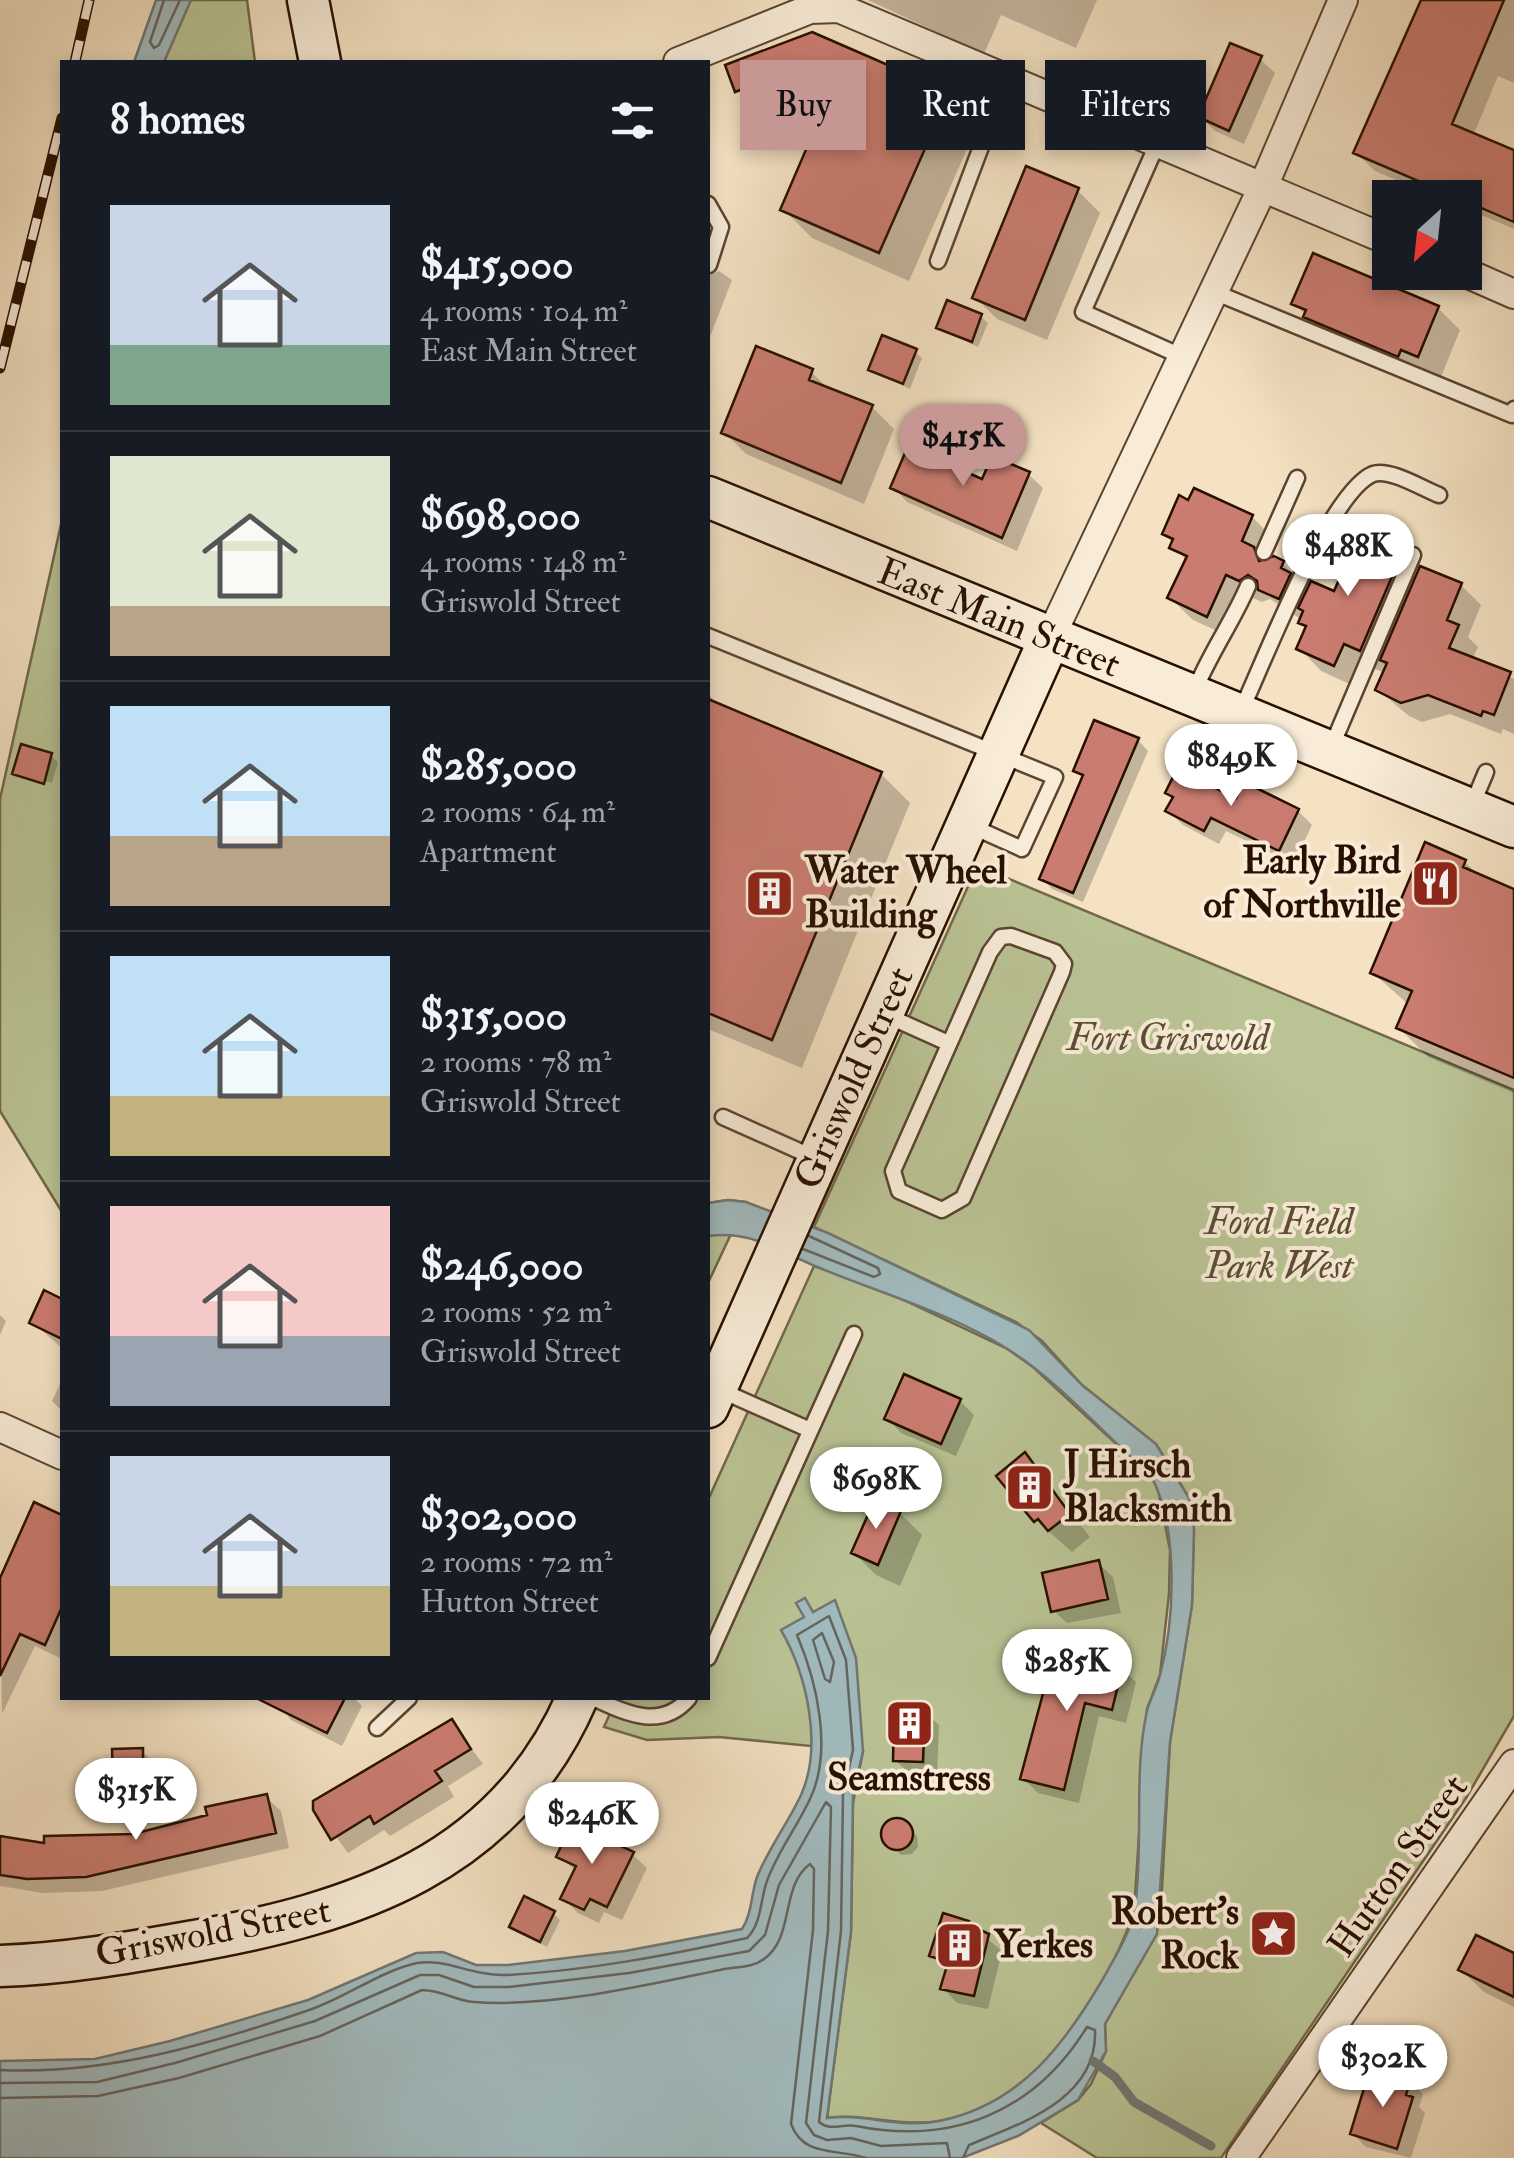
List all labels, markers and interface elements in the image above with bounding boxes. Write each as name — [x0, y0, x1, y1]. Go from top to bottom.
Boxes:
chip: Buy — [740, 60, 866, 150]
chip: Rent — [886, 60, 1025, 150]
chip: Filters — [1045, 60, 1206, 150]
icon: filters — [605, 93, 660, 148]
text: 8 homes — [110, 94, 245, 146]
north arrow — [1372, 180, 1482, 290]
map controls — [1372, 180, 1482, 290]
text: $415,000 — [420, 239, 574, 291]
icon: home — [190, 245, 310, 365]
text: 4 rooms · 104 m² — [420, 291, 628, 331]
text: East Main Street — [420, 331, 637, 371]
pin: $415K — [893, 404, 1033, 489]
text: $415K — [921, 416, 1005, 456]
text: $698,000 — [420, 490, 581, 542]
icon: home — [190, 496, 310, 616]
pin: $488K — [1278, 514, 1418, 599]
text: $488K — [1304, 526, 1392, 566]
text: 4 rooms · 148 m² — [420, 542, 626, 582]
street label: East Main Street — [871, 547, 1127, 689]
text: Griswold Street — [420, 582, 621, 622]
pin: $849K — [1161, 724, 1301, 809]
text: $849K — [1186, 736, 1276, 776]
text: $285,000 — [420, 740, 577, 792]
icon: home — [190, 746, 310, 866]
text: 2 rooms · 64 m² — [420, 792, 615, 832]
text: Apartment — [420, 832, 557, 872]
place label: Early Bird of Northville — [1203, 837, 1401, 929]
place label: Water Wheel Building — [804, 847, 1007, 939]
restaurant icon: Early Bird of Northville — [1410, 857, 1462, 909]
building icon: Water Wheel Building — [744, 867, 796, 919]
street label: Griswold Street — [784, 959, 924, 1197]
text: $315,000 — [420, 990, 567, 1042]
icon: home — [190, 996, 310, 1116]
park label: Fort Griswold — [1065, 1014, 1271, 1062]
text: 2 rooms · 78 m² — [420, 1042, 611, 1082]
text: Griswold Street — [420, 1082, 621, 1122]
park label: Ford Field Park West — [1203, 1198, 1355, 1290]
text: $246,000 — [420, 1240, 583, 1292]
icon: home — [190, 1246, 310, 1366]
text: 2 rooms · 52 m² — [420, 1292, 612, 1332]
text: Griswold Street — [420, 1332, 621, 1372]
place label: J Hirsch Blacksmith — [1062, 1441, 1232, 1533]
pin: $698K — [806, 1447, 946, 1532]
text: $698K — [832, 1459, 920, 1499]
building icon: J Hirsch Blacksmith — [1003, 1461, 1055, 1513]
text: $302,000 — [420, 1490, 577, 1542]
icon: home — [190, 1496, 310, 1616]
text: 2 rooms · 72 m² — [420, 1542, 613, 1582]
text: Hutton Street — [420, 1582, 599, 1622]
pin: $285K — [997, 1629, 1137, 1714]
text: $285K — [1024, 1641, 1110, 1681]
building icon: Seamstress — [883, 1698, 935, 1750]
place label: Seamstress — [827, 1754, 991, 1802]
pin: $315K — [66, 1758, 206, 1843]
street label: Hutton Street — [1317, 1765, 1479, 1967]
text: $315K — [97, 1770, 175, 1810]
pin: $246K — [522, 1782, 662, 1867]
text: $246K — [547, 1794, 637, 1834]
street label: Griswold Street — [91, 1886, 335, 1978]
place label: Robert's Rock — [1111, 1888, 1240, 1980]
place icon: Robert's Rock — [1248, 1908, 1300, 1960]
building icon: Yerkes — [933, 1919, 985, 1971]
place label: Yerkes — [993, 1921, 1093, 1969]
pin: $302K — [1313, 2025, 1453, 2110]
text: $302K — [1340, 2037, 1426, 2077]

